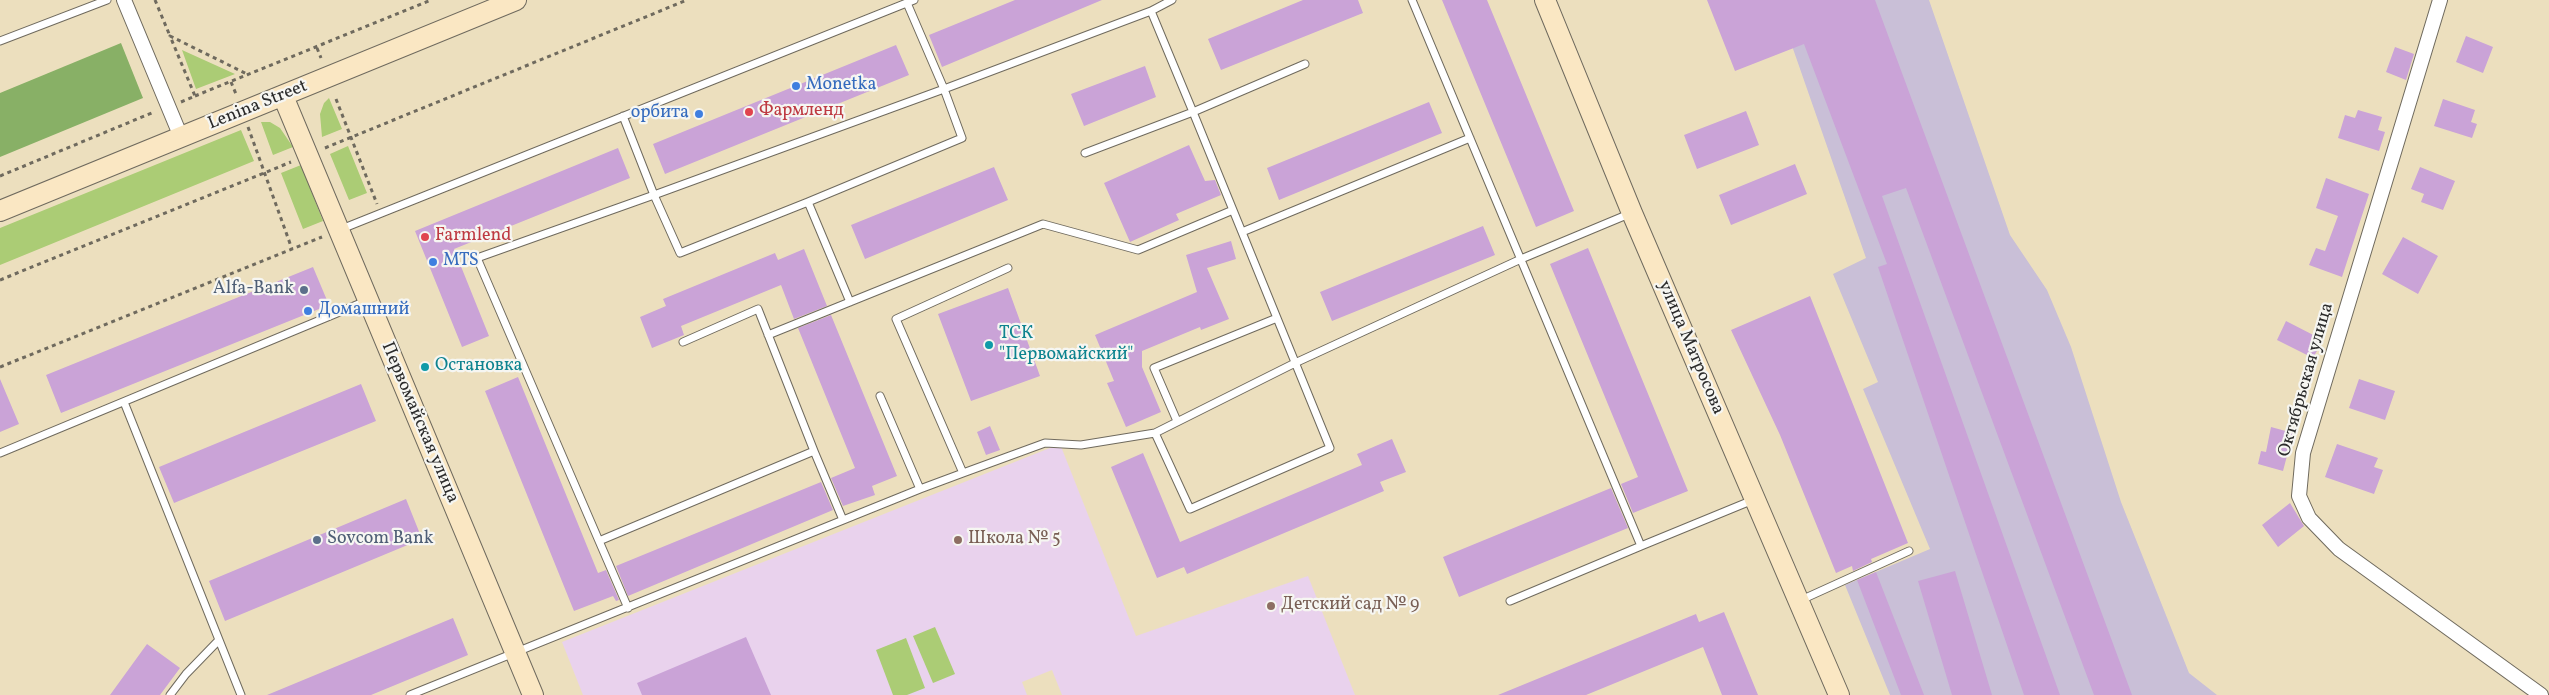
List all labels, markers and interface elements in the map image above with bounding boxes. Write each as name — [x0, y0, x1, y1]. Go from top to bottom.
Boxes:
place label: Monetka — [806, 75, 876, 97]
street label: Lenina Street — [205, 76, 311, 136]
marker: Monetka — [790, 80, 802, 92]
place label: Фармленд — [759, 101, 844, 123]
place label: орбита — [631, 103, 689, 125]
marker: Фармленд — [743, 106, 755, 118]
marker: орбита — [693, 108, 705, 120]
place label: Farmlend — [435, 226, 511, 248]
marker: Farmlend — [419, 231, 431, 243]
place label: MTS — [443, 251, 479, 273]
marker: MTS — [427, 256, 439, 268]
street label: улица Матросова — [1652, 278, 1728, 418]
place label: Alfa-Bank — [213, 279, 294, 301]
marker: Alfa-Bank — [298, 284, 310, 296]
place label: Домашний — [318, 300, 409, 322]
street label: Октябрьская улица — [2275, 300, 2339, 460]
marker: Домашний — [302, 305, 314, 317]
place label: ТСК "Первомайский" — [999, 324, 1133, 366]
street label: Первомайская улица — [375, 339, 463, 507]
marker: ТСК "Первомайский" — [983, 339, 995, 351]
place label: Остановка — [435, 356, 522, 378]
marker: Остановка — [419, 361, 431, 373]
place label: Sovcom Bank — [327, 529, 434, 551]
place label: Школа № 5 — [968, 529, 1061, 551]
marker: Sovcom Bank — [311, 534, 323, 546]
marker: Школа № 5 — [952, 534, 964, 546]
place label: Детский сад № 9 — [1281, 595, 1419, 617]
marker: Детский сад № 9 — [1265, 600, 1277, 612]

